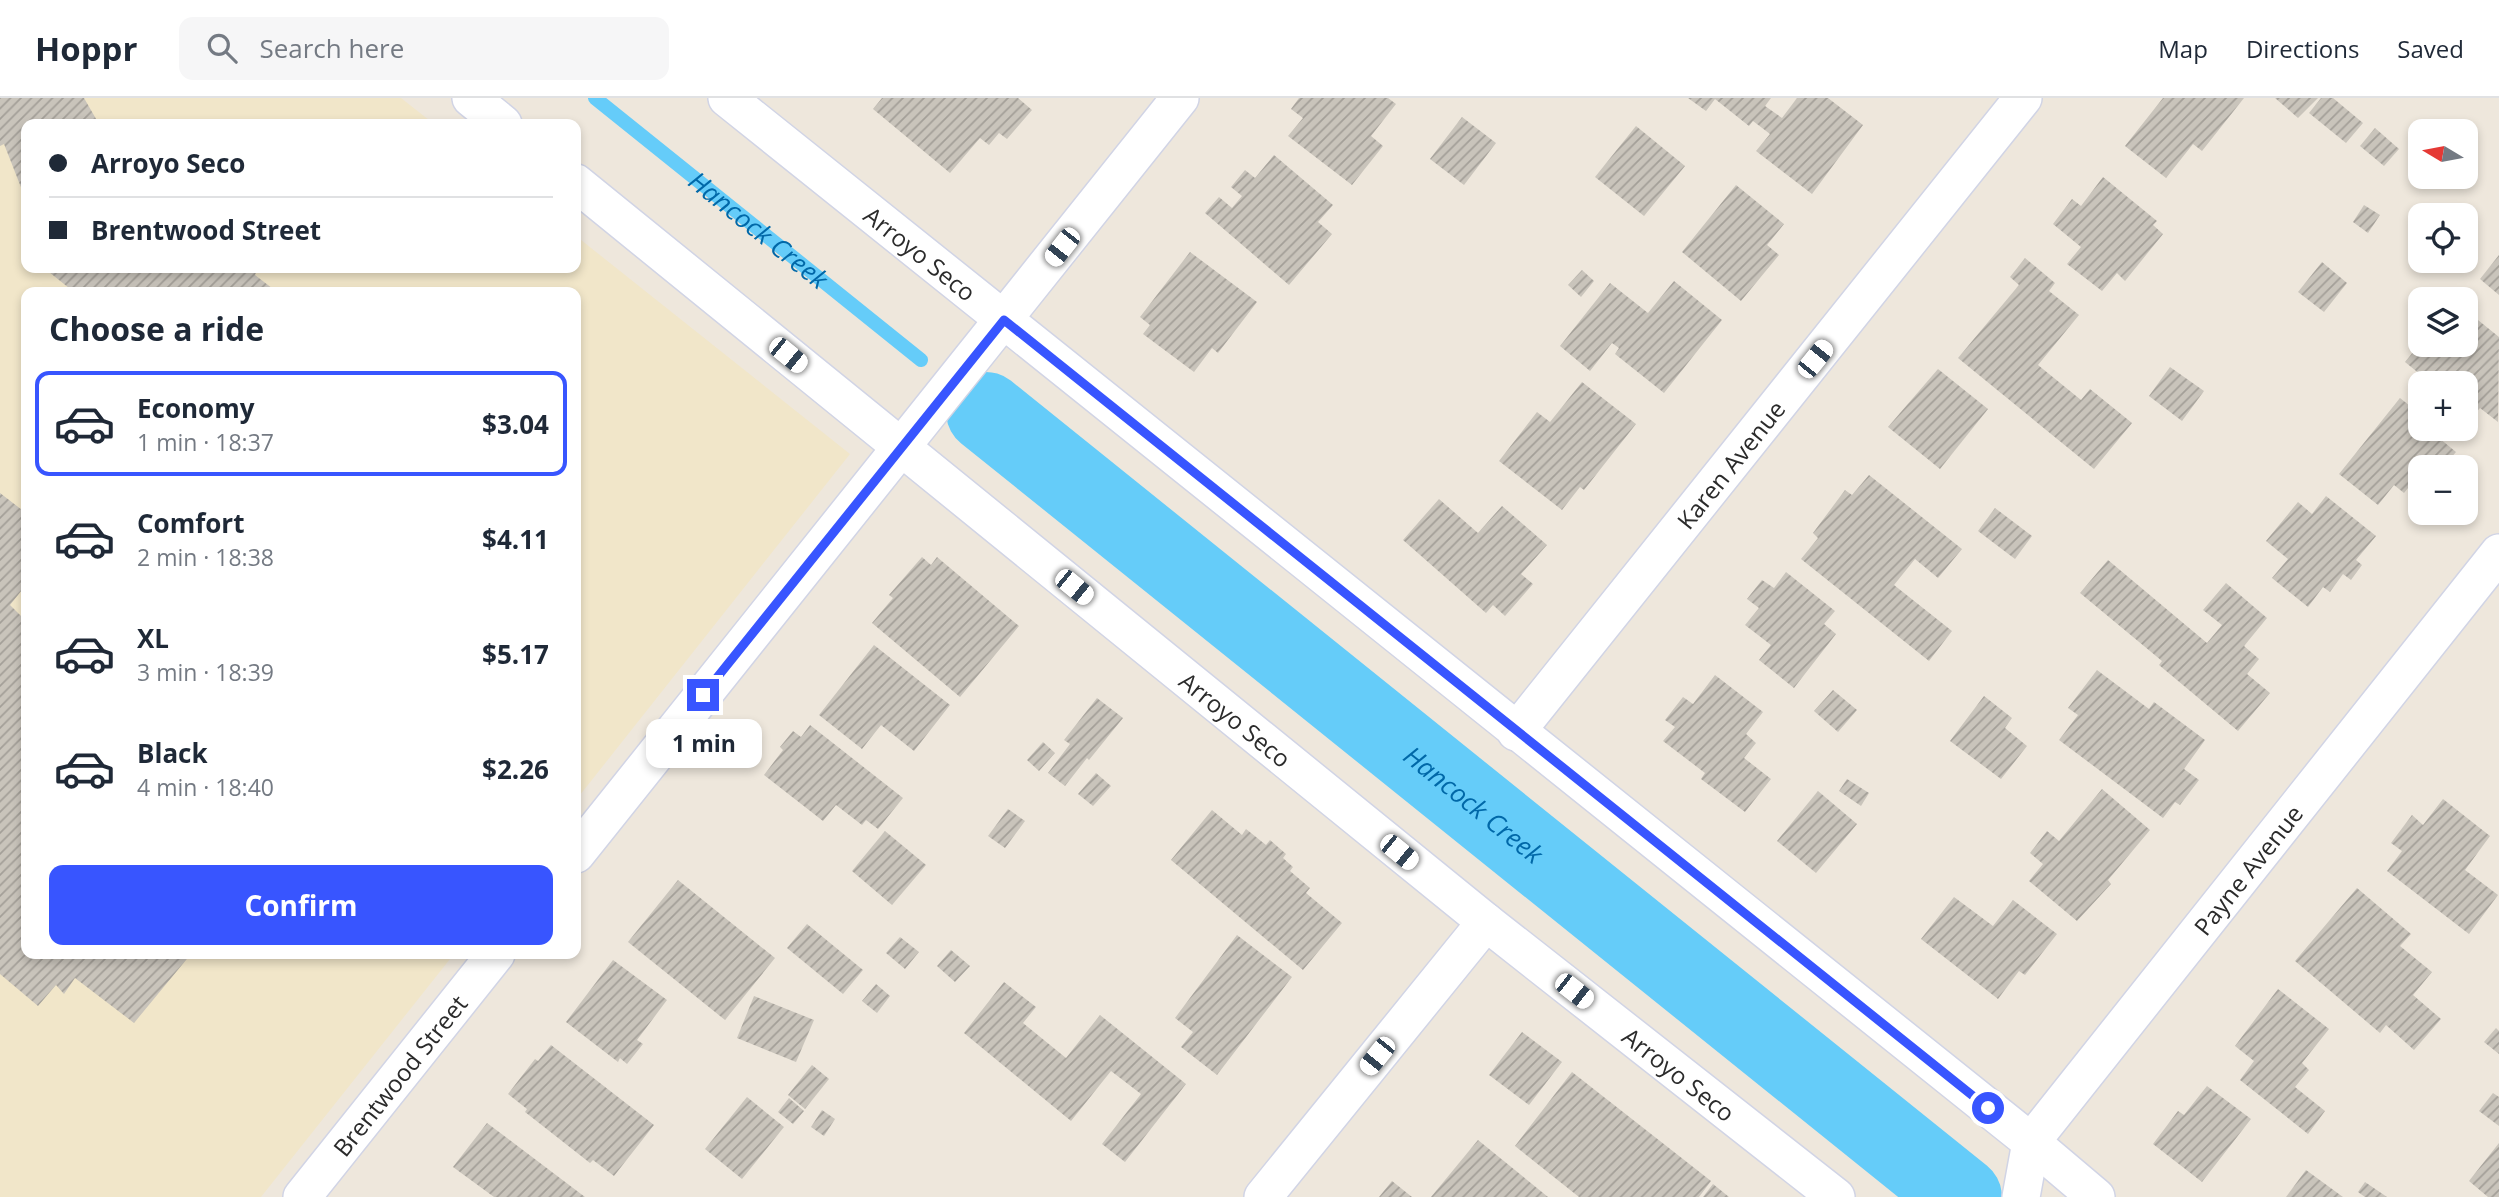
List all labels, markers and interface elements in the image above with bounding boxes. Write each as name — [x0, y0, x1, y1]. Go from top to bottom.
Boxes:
search box — [179, 17, 669, 80]
text: Hoppr — [35, 26, 137, 71]
icon: search — [203, 29, 241, 67]
text: Search here — [259, 30, 404, 66]
text: Map — [2158, 32, 2208, 65]
text: Directions — [2246, 32, 2359, 65]
text: Saved — [2397, 32, 2464, 65]
north arrow — [2408, 119, 2478, 189]
map controls — [2408, 119, 2478, 525]
text: Arroyo Seco — [91, 145, 245, 181]
water label: Hancock Creek — [681, 163, 837, 297]
street label: Arroyo Seco — [858, 198, 983, 308]
button: locate — [2408, 203, 2478, 273]
text: Brentwood Street — [91, 212, 321, 248]
car — [1041, 224, 1084, 270]
button: layers — [2408, 287, 2478, 357]
text: Choose a ride — [49, 307, 264, 350]
car — [766, 334, 811, 376]
car — [1794, 336, 1837, 382]
button: + — [2408, 371, 2478, 441]
text: Economy — [137, 390, 255, 426]
icon: car — [53, 392, 116, 455]
street label: Karen Avenue — [1669, 393, 1792, 535]
text: $3.04 — [482, 406, 549, 442]
text: 1 min · 18:37 — [137, 426, 274, 458]
button: − — [2408, 455, 2478, 525]
text: Comfort — [137, 505, 244, 541]
icon: car — [53, 507, 116, 570]
text: $4.11 — [482, 521, 549, 557]
text: 2 min · 18:38 — [137, 541, 274, 573]
car — [1052, 566, 1097, 608]
text: XL — [137, 620, 169, 656]
icon: car — [53, 622, 116, 685]
text: $5.17 — [482, 636, 549, 672]
text: 3 min · 18:39 — [137, 656, 274, 688]
street label: Arroyo Seco — [1173, 664, 1298, 774]
route end — [687, 679, 719, 711]
callout: 1 min — [645, 720, 761, 768]
text: 1 min — [672, 727, 736, 759]
text: Black — [137, 735, 208, 771]
icon: car — [53, 737, 116, 800]
water label: Hancock Creek — [1397, 737, 1552, 872]
text: $2.26 — [482, 751, 549, 787]
text: 4 min · 18:40 — [137, 771, 274, 803]
street label: Payne Avenue — [2186, 797, 2310, 942]
car — [1377, 831, 1422, 873]
button: Confirm — [49, 865, 553, 945]
car — [1551, 970, 1598, 1012]
street label: Brentwood Street — [325, 988, 474, 1163]
street label: Arroyo Seco — [1616, 1019, 1742, 1128]
car — [1356, 1033, 1399, 1079]
route start — [1972, 1092, 2004, 1124]

